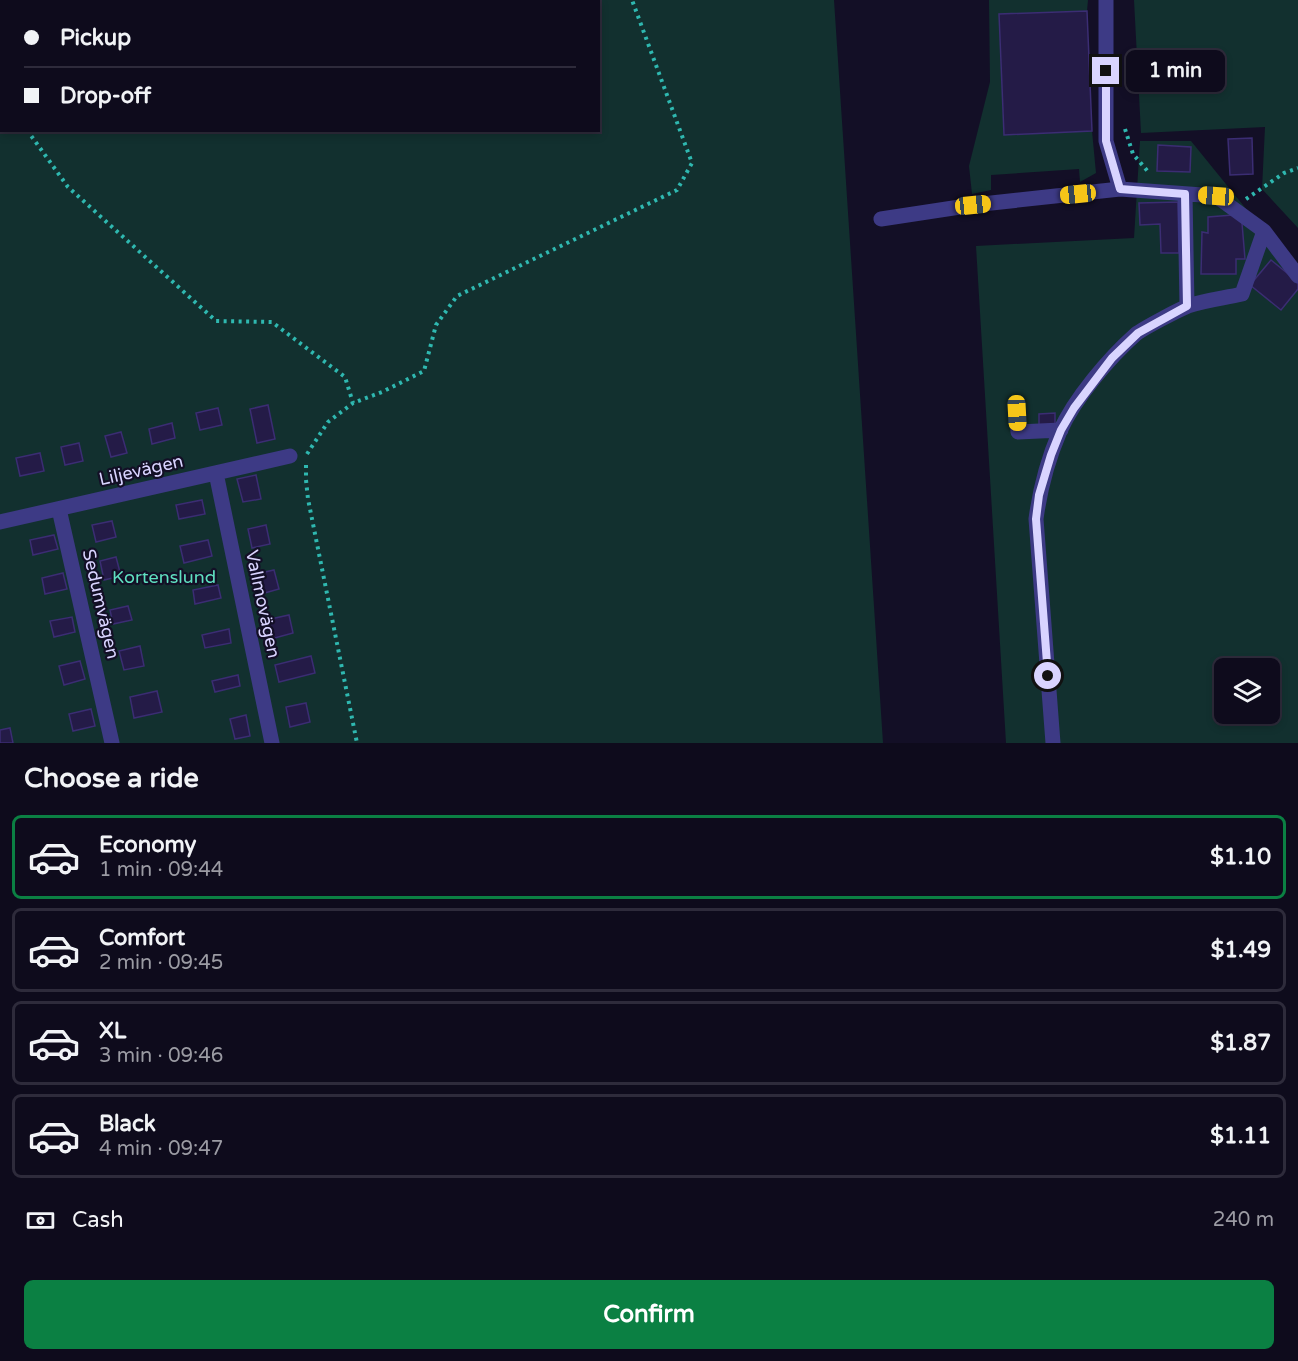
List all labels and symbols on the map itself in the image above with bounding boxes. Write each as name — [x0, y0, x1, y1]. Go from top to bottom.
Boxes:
callout: 1 min — [1127, 50, 1226, 92]
route end — [1092, 57, 1119, 84]
car — [1059, 183, 1097, 205]
car — [1197, 186, 1235, 206]
car — [954, 194, 992, 216]
car — [1007, 395, 1027, 431]
street label: Liljevägen — [97, 450, 185, 490]
street label: Sedumvägen — [78, 547, 124, 661]
street label: Vallmovägen — [241, 548, 285, 660]
park label: Kortenslund — [112, 566, 216, 588]
route start — [1034, 662, 1061, 689]

